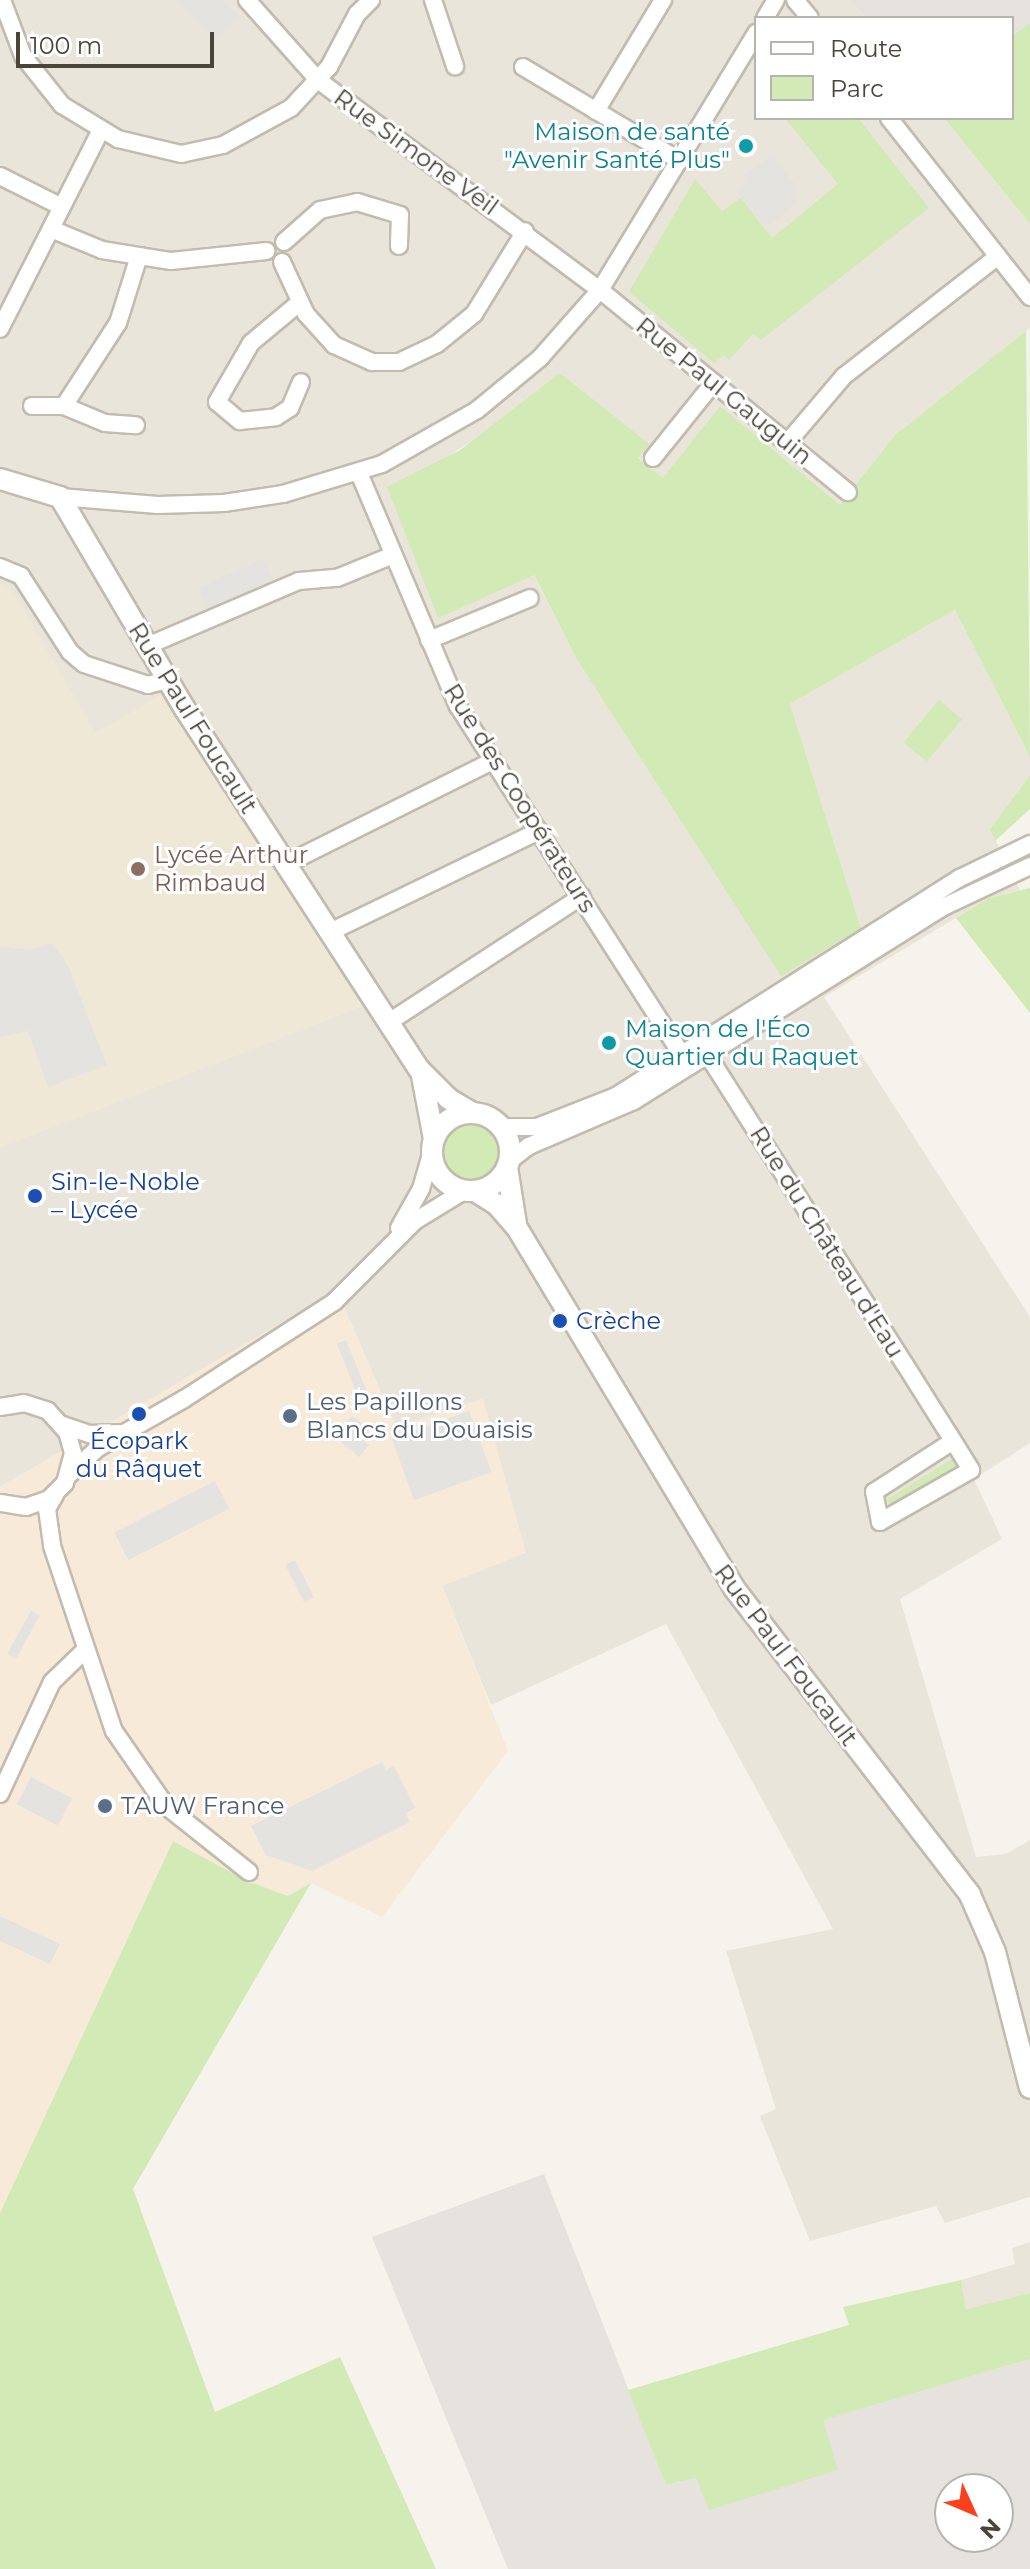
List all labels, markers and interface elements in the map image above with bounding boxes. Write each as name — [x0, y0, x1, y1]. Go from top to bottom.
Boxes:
scale bar — [20, 16, 218, 66]
legend — [754, 16, 1014, 120]
text: 100 m — [30, 31, 102, 60]
text: Route — [830, 34, 902, 63]
text: Parc — [830, 74, 884, 103]
street label: Rue Simone Veil — [328, 83, 504, 221]
place label: Maison de santé "Avenir Santé Plus" — [504, 118, 730, 174]
marker: Maison de santé "Avenir Santé Plus" — [737, 137, 755, 155]
street label: Rue Paul Gauguin — [630, 311, 818, 471]
street label: Rue Paul Foucault — [123, 617, 263, 819]
street label: Rue des Coopérateurs — [438, 678, 602, 918]
place label: Lycée Arthur Rimbaud — [154, 841, 308, 897]
marker: Lycée Arthur Rimbaud — [129, 860, 147, 878]
place label: Maison de l'Éco Quartier du Raquet — [625, 1015, 859, 1071]
marker: Maison de l'Éco Quartier du Raquet — [600, 1034, 618, 1052]
street label: Rue du Château d'Eau — [744, 1121, 910, 1363]
place label: Sin-le-Noble – Lycée — [51, 1168, 200, 1224]
marker: Sin-le-Noble – Lycée — [26, 1187, 44, 1205]
place label: Crèche — [576, 1307, 661, 1335]
marker: Crèche — [551, 1312, 569, 1330]
place label: Les Papillons Blancs du Douaisis — [306, 1388, 533, 1444]
marker: Écopark du Râquet — [130, 1405, 148, 1423]
marker: Les Papillons Blancs du Douaisis — [281, 1407, 299, 1425]
place label: Écopark du Râquet — [76, 1427, 202, 1483]
street label: Rue Paul Foucault — [708, 1559, 864, 1751]
place label: TAUW France — [121, 1792, 285, 1820]
marker: TAUW France — [96, 1797, 114, 1815]
north arrow — [934, 2473, 1014, 2553]
text: N — [974, 2513, 1006, 2544]

